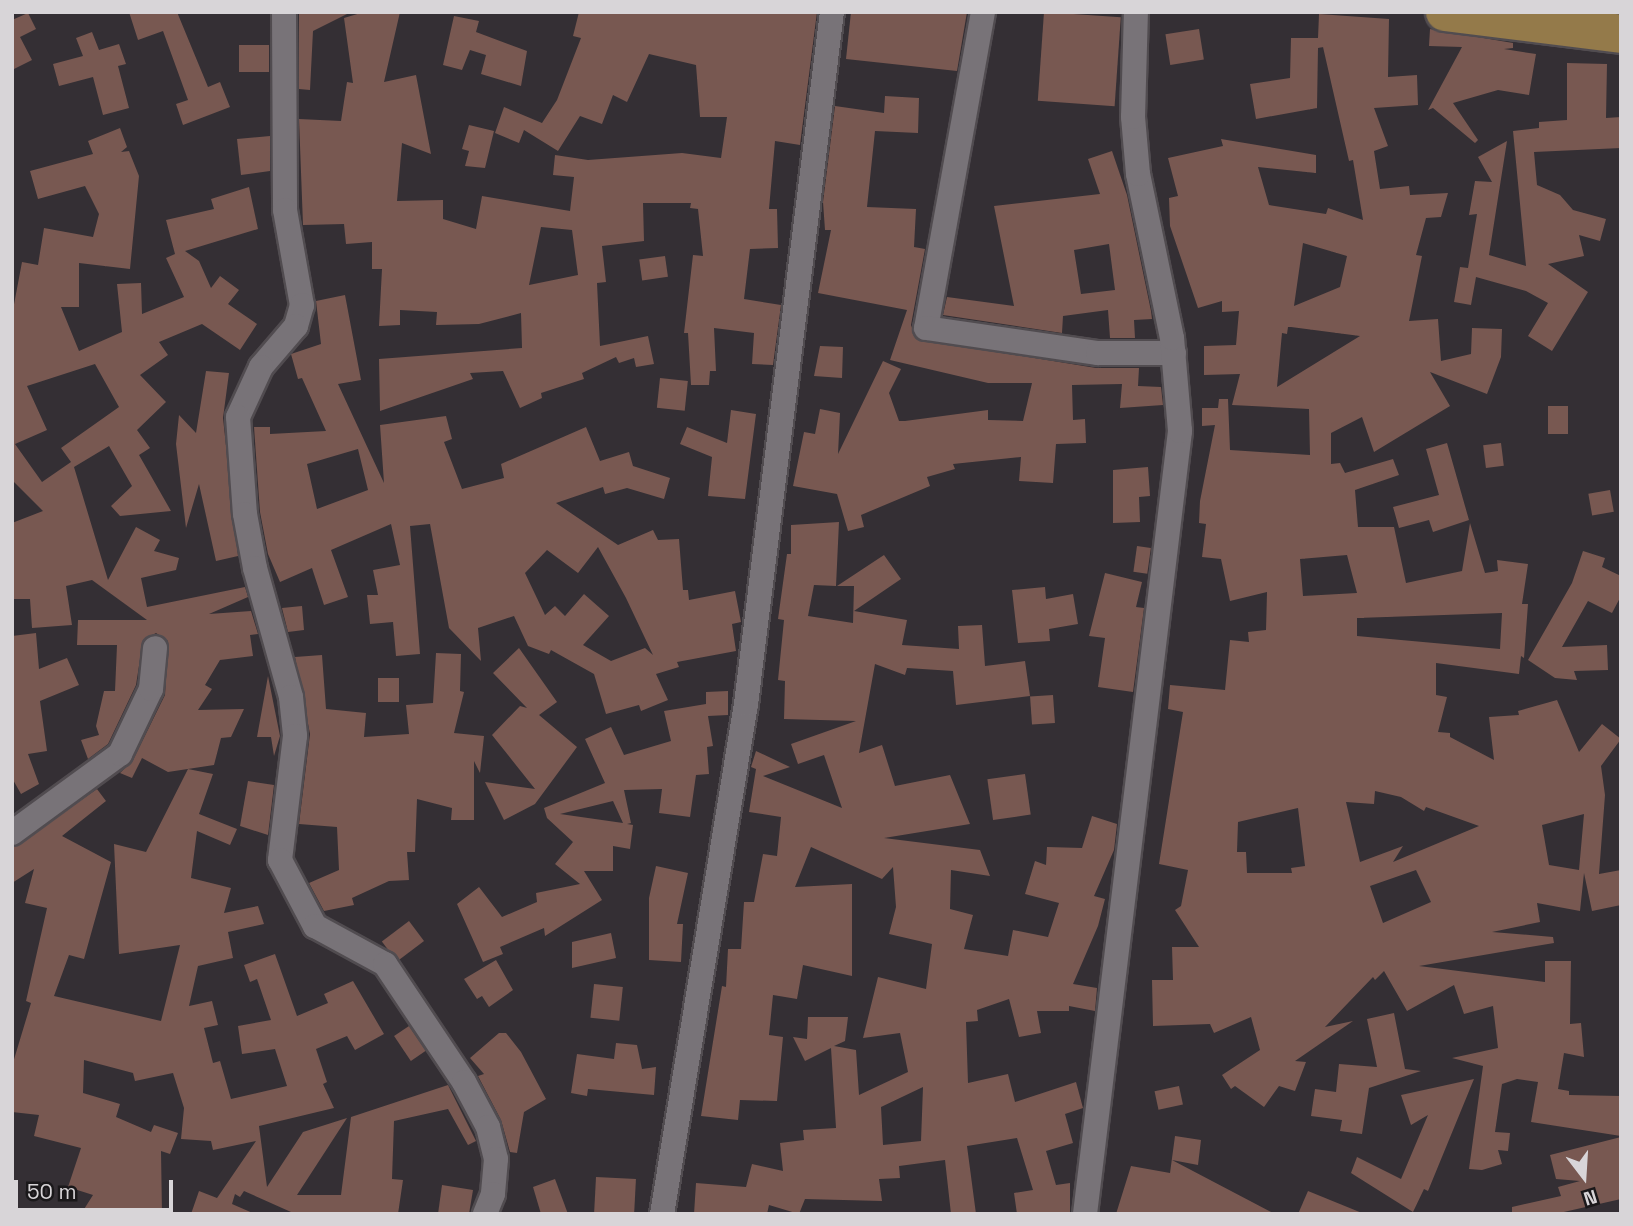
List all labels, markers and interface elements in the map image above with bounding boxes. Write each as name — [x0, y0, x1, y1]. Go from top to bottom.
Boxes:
north arrow — [1549, 1142, 1619, 1212]
scale bar — [18, 1166, 177, 1210]
text: 50 m — [27, 1178, 77, 1205]
text: N — [1581, 1184, 1600, 1211]

